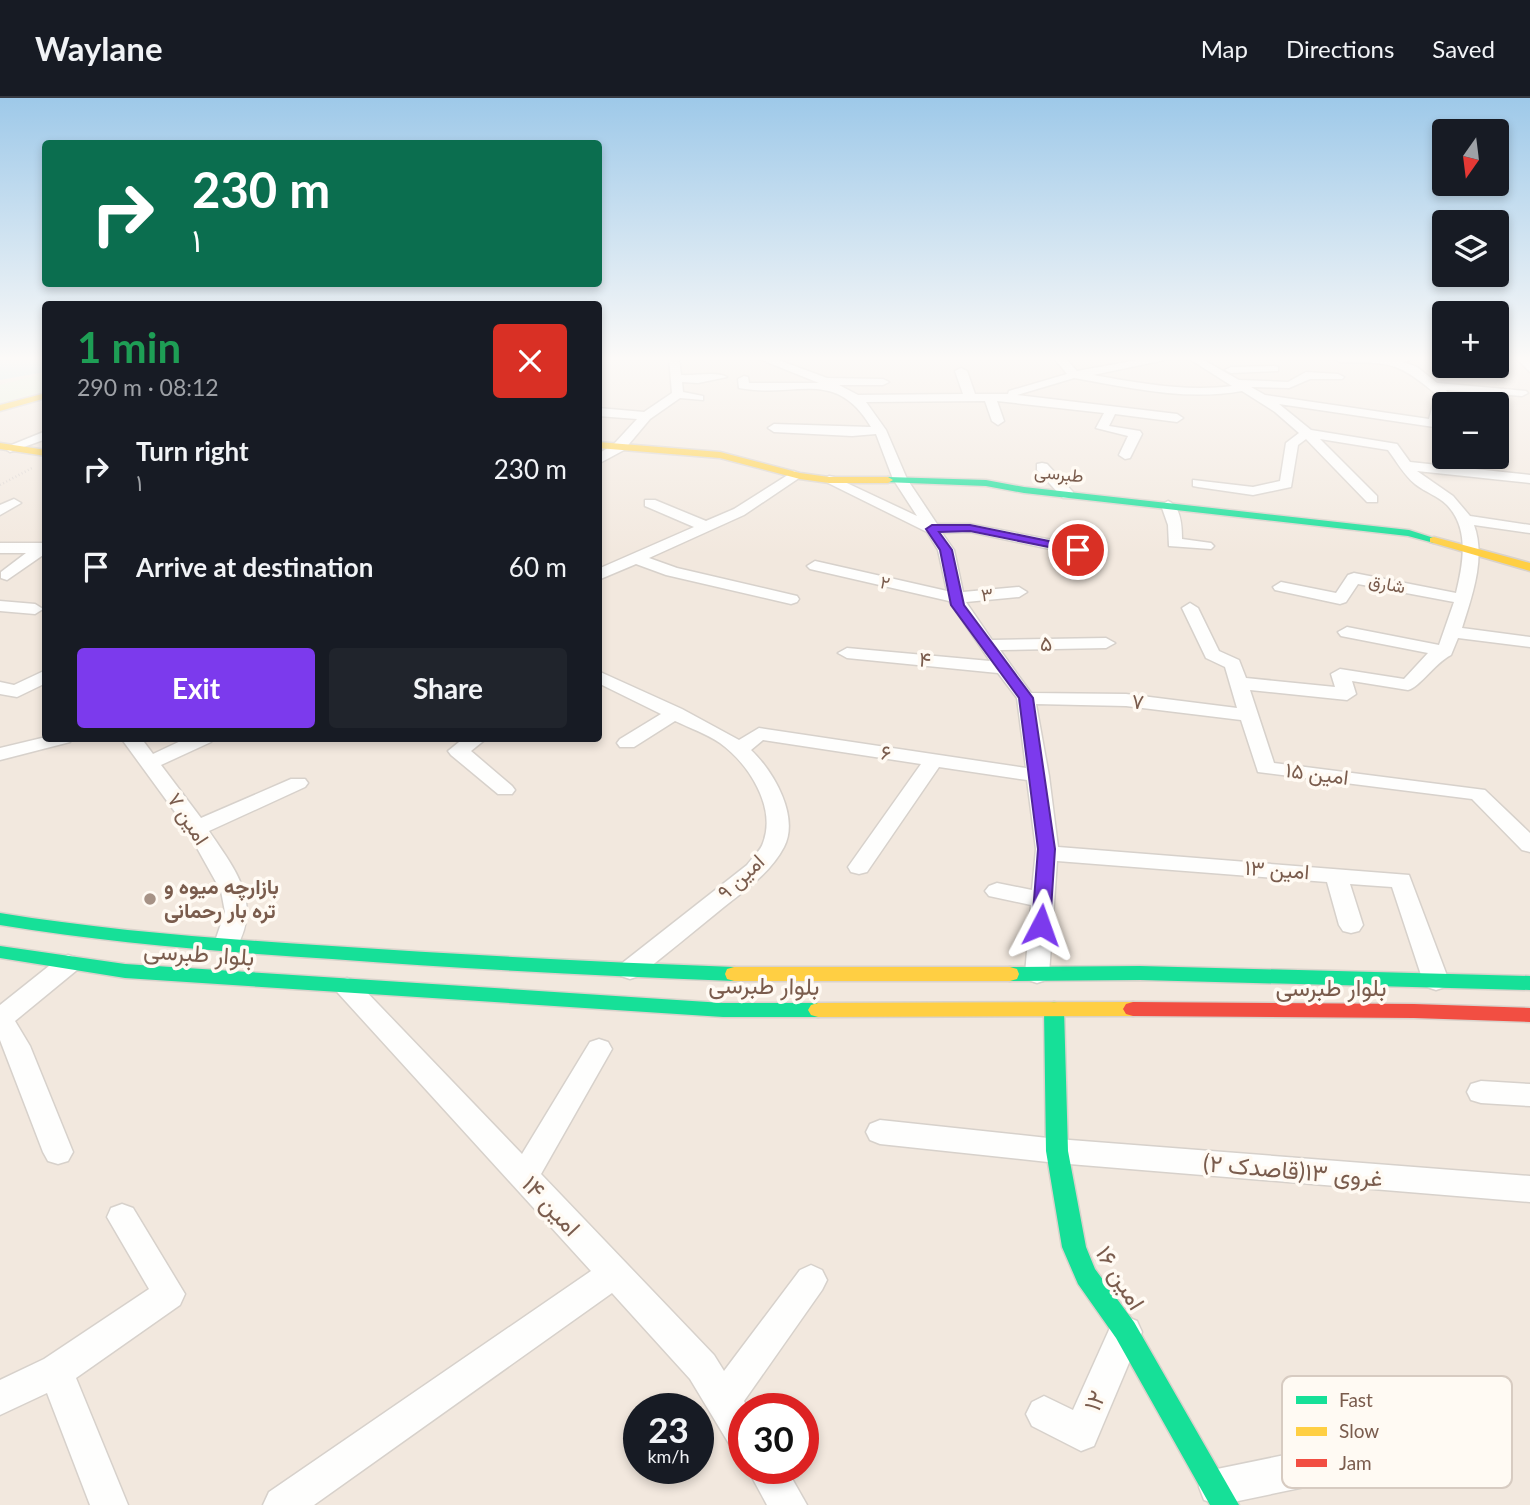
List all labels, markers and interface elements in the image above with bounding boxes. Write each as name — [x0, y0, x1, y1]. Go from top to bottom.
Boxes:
text: Waylane — [35, 28, 163, 68]
text: Map — [1201, 34, 1248, 63]
text: Directions — [1286, 34, 1394, 63]
text: Saved — [1432, 34, 1495, 63]
north arrow — [1432, 119, 1508, 196]
map controls — [1432, 119, 1509, 469]
text: 230 m — [192, 160, 330, 218]
icon: right — [77, 168, 168, 259]
button: layers — [1432, 210, 1509, 287]
text: ۱ — [192, 220, 201, 259]
button: + — [1432, 301, 1509, 378]
text: 1 min — [77, 322, 181, 372]
button: close — [493, 324, 567, 398]
text: 290 m · 08:12 — [77, 373, 219, 401]
button: − — [1432, 392, 1509, 469]
text: Turn right — [136, 435, 249, 467]
icon: right — [77, 450, 115, 488]
text: 230 m — [494, 453, 567, 485]
street label: طبرسی — [1033, 459, 1085, 488]
text: ۱ — [136, 468, 143, 496]
pin — [1048, 520, 1108, 580]
icon: arrive — [1059, 531, 1097, 569]
icon: arrive — [77, 548, 115, 586]
text: Arrive at destination — [136, 551, 373, 583]
text: 60 m — [509, 551, 567, 583]
street label: شارق — [1367, 569, 1407, 598]
street label: ۲ — [878, 570, 892, 594]
street label: ۳ — [980, 582, 994, 606]
street label: ۵ — [1040, 630, 1052, 655]
street label: ۴ — [918, 645, 932, 672]
button: Exit — [77, 648, 315, 728]
button: Share — [329, 648, 567, 728]
street label: ۷ — [1131, 687, 1146, 714]
street label: ۶ — [879, 738, 893, 765]
street label: امین ۱۵ — [1284, 756, 1350, 790]
street label: امین ۷ — [162, 787, 215, 850]
street label: امین ۹ — [711, 848, 769, 905]
street label: امین ۱۳ — [1244, 854, 1310, 884]
place label: بازارچه میوه و تره بار رحمانی — [164, 873, 279, 924]
position arrow — [1004, 888, 1078, 962]
marker: بازارچه میوه و تره بار رحمانی — [142, 891, 158, 907]
street label: بلوار طبرسی — [143, 934, 256, 973]
street label: بلوار طبرسی — [708, 969, 820, 1002]
street label: بلوار طبرسی — [1275, 972, 1387, 1003]
street label: غروی ۱۳(قاصدک ۲) — [1202, 1147, 1384, 1194]
street label: امین ۱۴ — [516, 1169, 587, 1242]
street label: امین ۱۶ — [1090, 1240, 1152, 1315]
legend — [1282, 1376, 1512, 1488]
street label: ۱۲ — [1076, 1386, 1111, 1415]
text: Fast — [1339, 1388, 1373, 1411]
speed limit sign: 30 — [728, 1393, 819, 1484]
text: 23 — [648, 1408, 689, 1450]
text: Slow — [1339, 1419, 1379, 1442]
text: km/h — [647, 1445, 690, 1467]
text: Jam — [1339, 1451, 1372, 1474]

